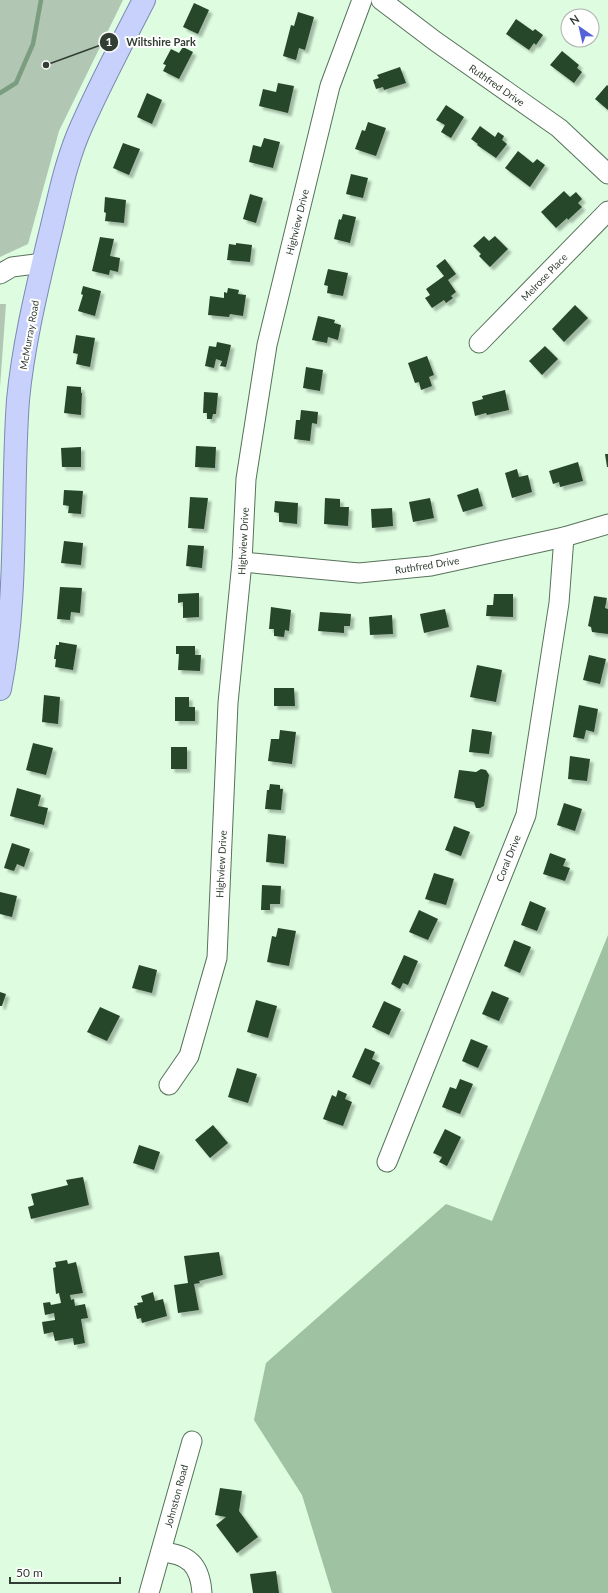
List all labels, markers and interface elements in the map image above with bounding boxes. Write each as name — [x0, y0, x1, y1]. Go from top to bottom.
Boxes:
north arrow — [560, 8, 600, 48]
text: N — [567, 12, 581, 27]
callout: Wiltshire Park — [99, 31, 204, 54]
text: 1 — [106, 34, 113, 49]
text: Wiltshire Park — [126, 35, 196, 48]
street label: Ruthfred Drive — [467, 61, 527, 109]
street label: Highview Drive — [283, 188, 311, 256]
street label: Melrose Place — [518, 251, 570, 303]
street label: McMurray Road — [17, 299, 41, 371]
street label: Highview Drive — [235, 507, 251, 575]
street label: Ruthfred Drive — [394, 554, 460, 576]
street label: Highview Drive — [213, 830, 229, 898]
street label: Coral Drive — [493, 833, 523, 883]
street label: Johnston Road — [162, 1463, 190, 1529]
scale bar — [10, 1559, 120, 1585]
text: 50 m — [16, 1565, 43, 1580]

